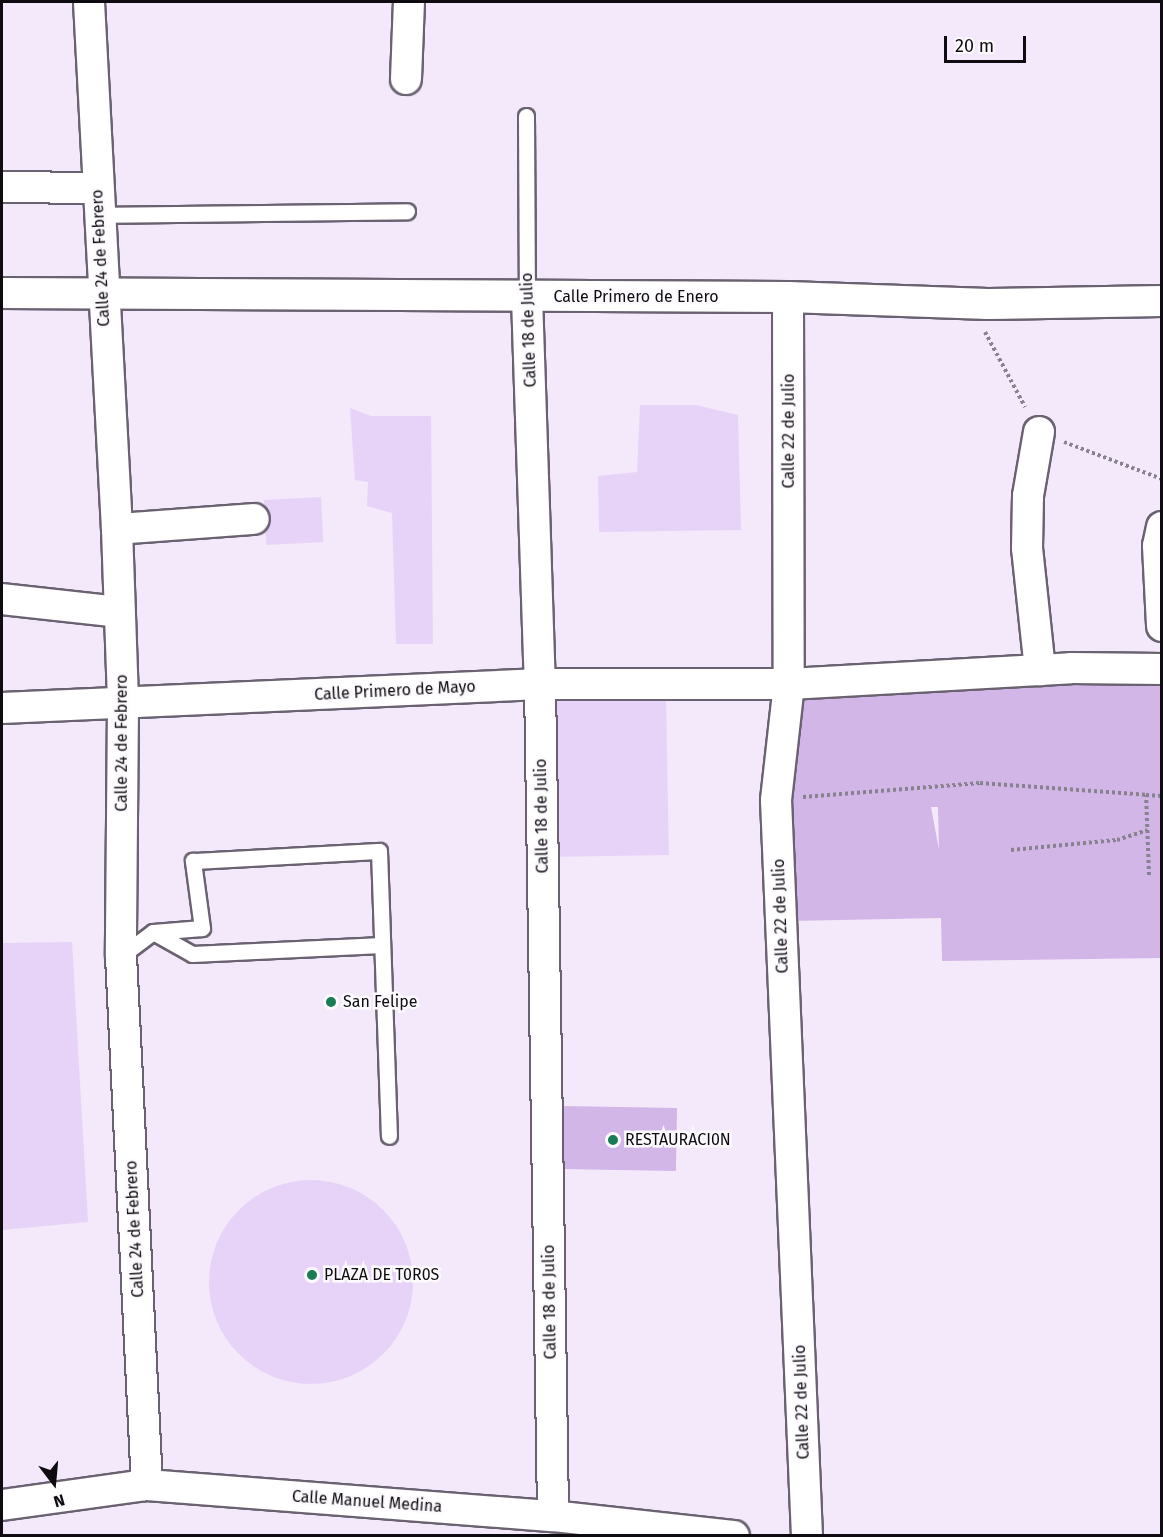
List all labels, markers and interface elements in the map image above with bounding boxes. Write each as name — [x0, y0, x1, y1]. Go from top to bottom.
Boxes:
scale bar — [947, 24, 1030, 62]
text: 20 m — [955, 35, 994, 57]
street label: Calle 24 de Febrero — [88, 189, 114, 327]
street label: Calle 18 de Julio — [517, 272, 541, 388]
street label: Calle Primero de Enero — [553, 287, 719, 307]
street label: Calle 22 de Julio — [779, 374, 799, 488]
street label: Calle 24 de Febrero — [112, 674, 132, 812]
street label: Calle Primero de Mayo — [314, 677, 476, 705]
street label: Calle 18 de Julio — [531, 758, 553, 874]
street label: Calle 22 de Julio — [769, 858, 793, 974]
place label: San Felipe — [343, 992, 417, 1012]
marker: San Felipe — [324, 995, 338, 1009]
place label: RESTAURACI0N — [625, 1130, 731, 1150]
marker: RESTAURACI0N — [606, 1133, 620, 1147]
street label: Calle 24 de Febrero — [122, 1160, 148, 1298]
street label: Calle 18 de Julio — [539, 1244, 561, 1360]
place label: PLAZA DE T0R0S — [324, 1265, 439, 1285]
marker: PLAZA DE T0R0S — [305, 1268, 319, 1282]
street label: Calle 22 de Julio — [790, 1344, 814, 1460]
north arrow — [24, 1453, 84, 1513]
street label: Calle Manuel Medina — [291, 1487, 443, 1517]
text: N — [51, 1490, 67, 1511]

